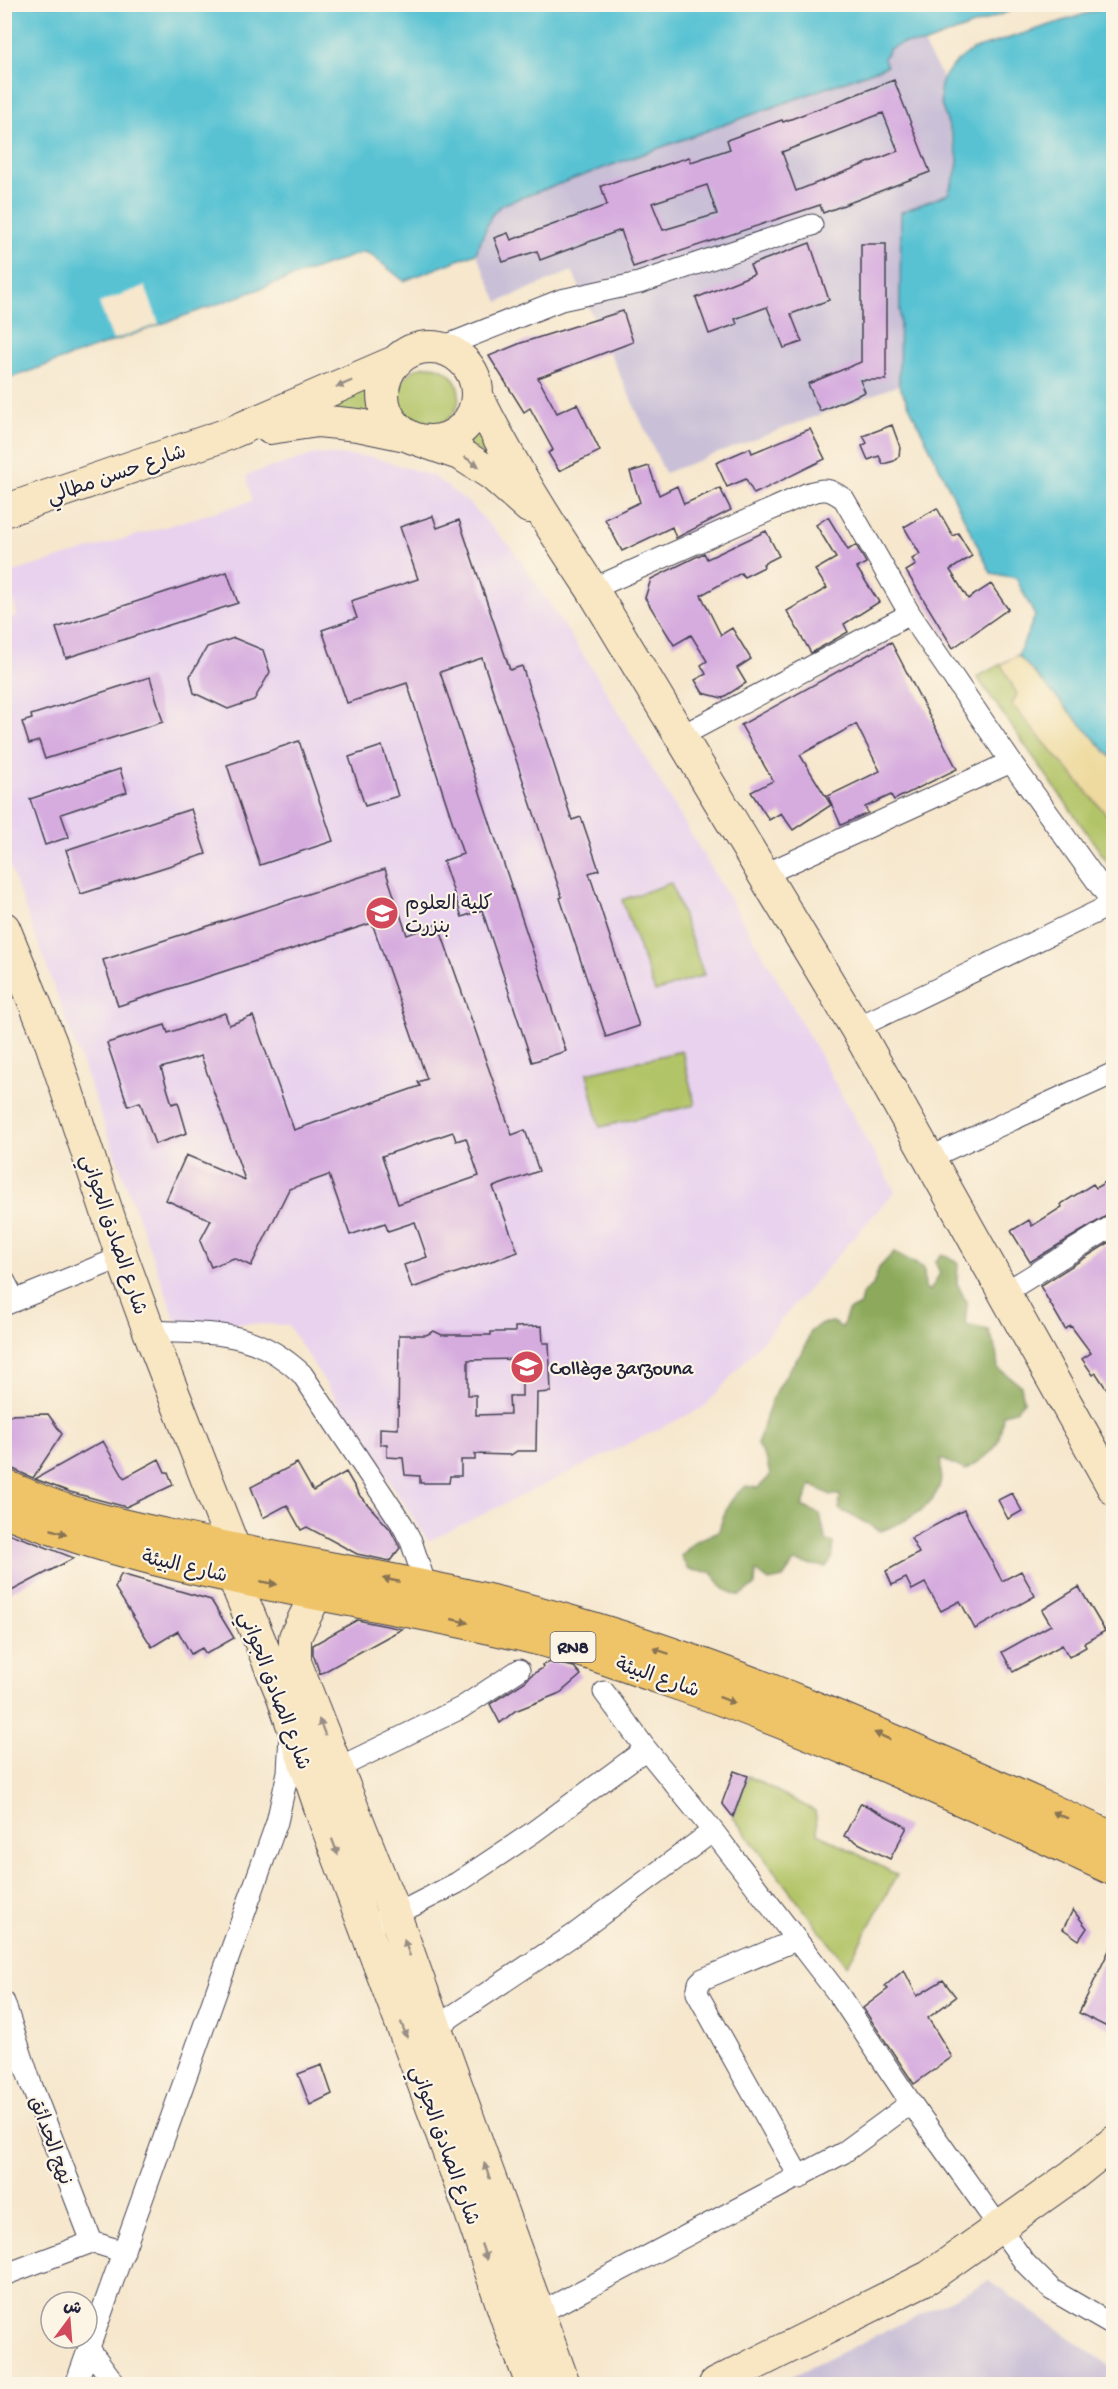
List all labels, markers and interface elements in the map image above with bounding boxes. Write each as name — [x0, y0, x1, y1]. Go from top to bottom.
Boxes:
one-way arrow — [334, 379, 352, 389]
street label: شارع حسن مطالي — [44, 441, 191, 514]
one-way arrow — [464, 456, 480, 468]
place label: كلية العلوم بنزرت — [405, 893, 492, 940]
school or university icon: كلية العلوم بنزرت — [364, 895, 400, 931]
street label: شارع الصادق الجواني — [71, 1152, 151, 1319]
school or university icon: Collège zarzouna — [509, 1349, 545, 1385]
place label: Collège zarzouna — [550, 1359, 694, 1382]
one-way arrow — [50, 1528, 68, 1537]
street label: شارع البيئة — [139, 1546, 230, 1589]
one-way arrow — [382, 1575, 401, 1584]
one-way arrow — [259, 1579, 278, 1588]
street label: شارع الصادق الجواني — [229, 1608, 315, 1775]
one-way arrow — [451, 1617, 469, 1627]
road number: RN8 — [550, 1632, 596, 1662]
one-way arrow — [652, 1646, 670, 1655]
street label: شارع البيئة — [612, 1653, 702, 1704]
one-way arrow — [718, 1696, 736, 1705]
one-way arrow — [317, 1718, 326, 1736]
one-way arrow — [872, 1731, 890, 1741]
one-way arrow — [1051, 1810, 1069, 1820]
one-way arrow — [330, 1838, 340, 1856]
one-way arrow — [402, 1939, 412, 1957]
one-way arrow — [399, 2021, 409, 2039]
street label: شارع الصادق الجواني — [400, 2063, 483, 2230]
street label: نهج الحدائق — [22, 2093, 76, 2189]
one-way arrow — [482, 2162, 492, 2180]
one-way arrow — [480, 2243, 490, 2261]
north arrow — [39, 2290, 99, 2350]
text: ش — [61, 2297, 83, 2321]

